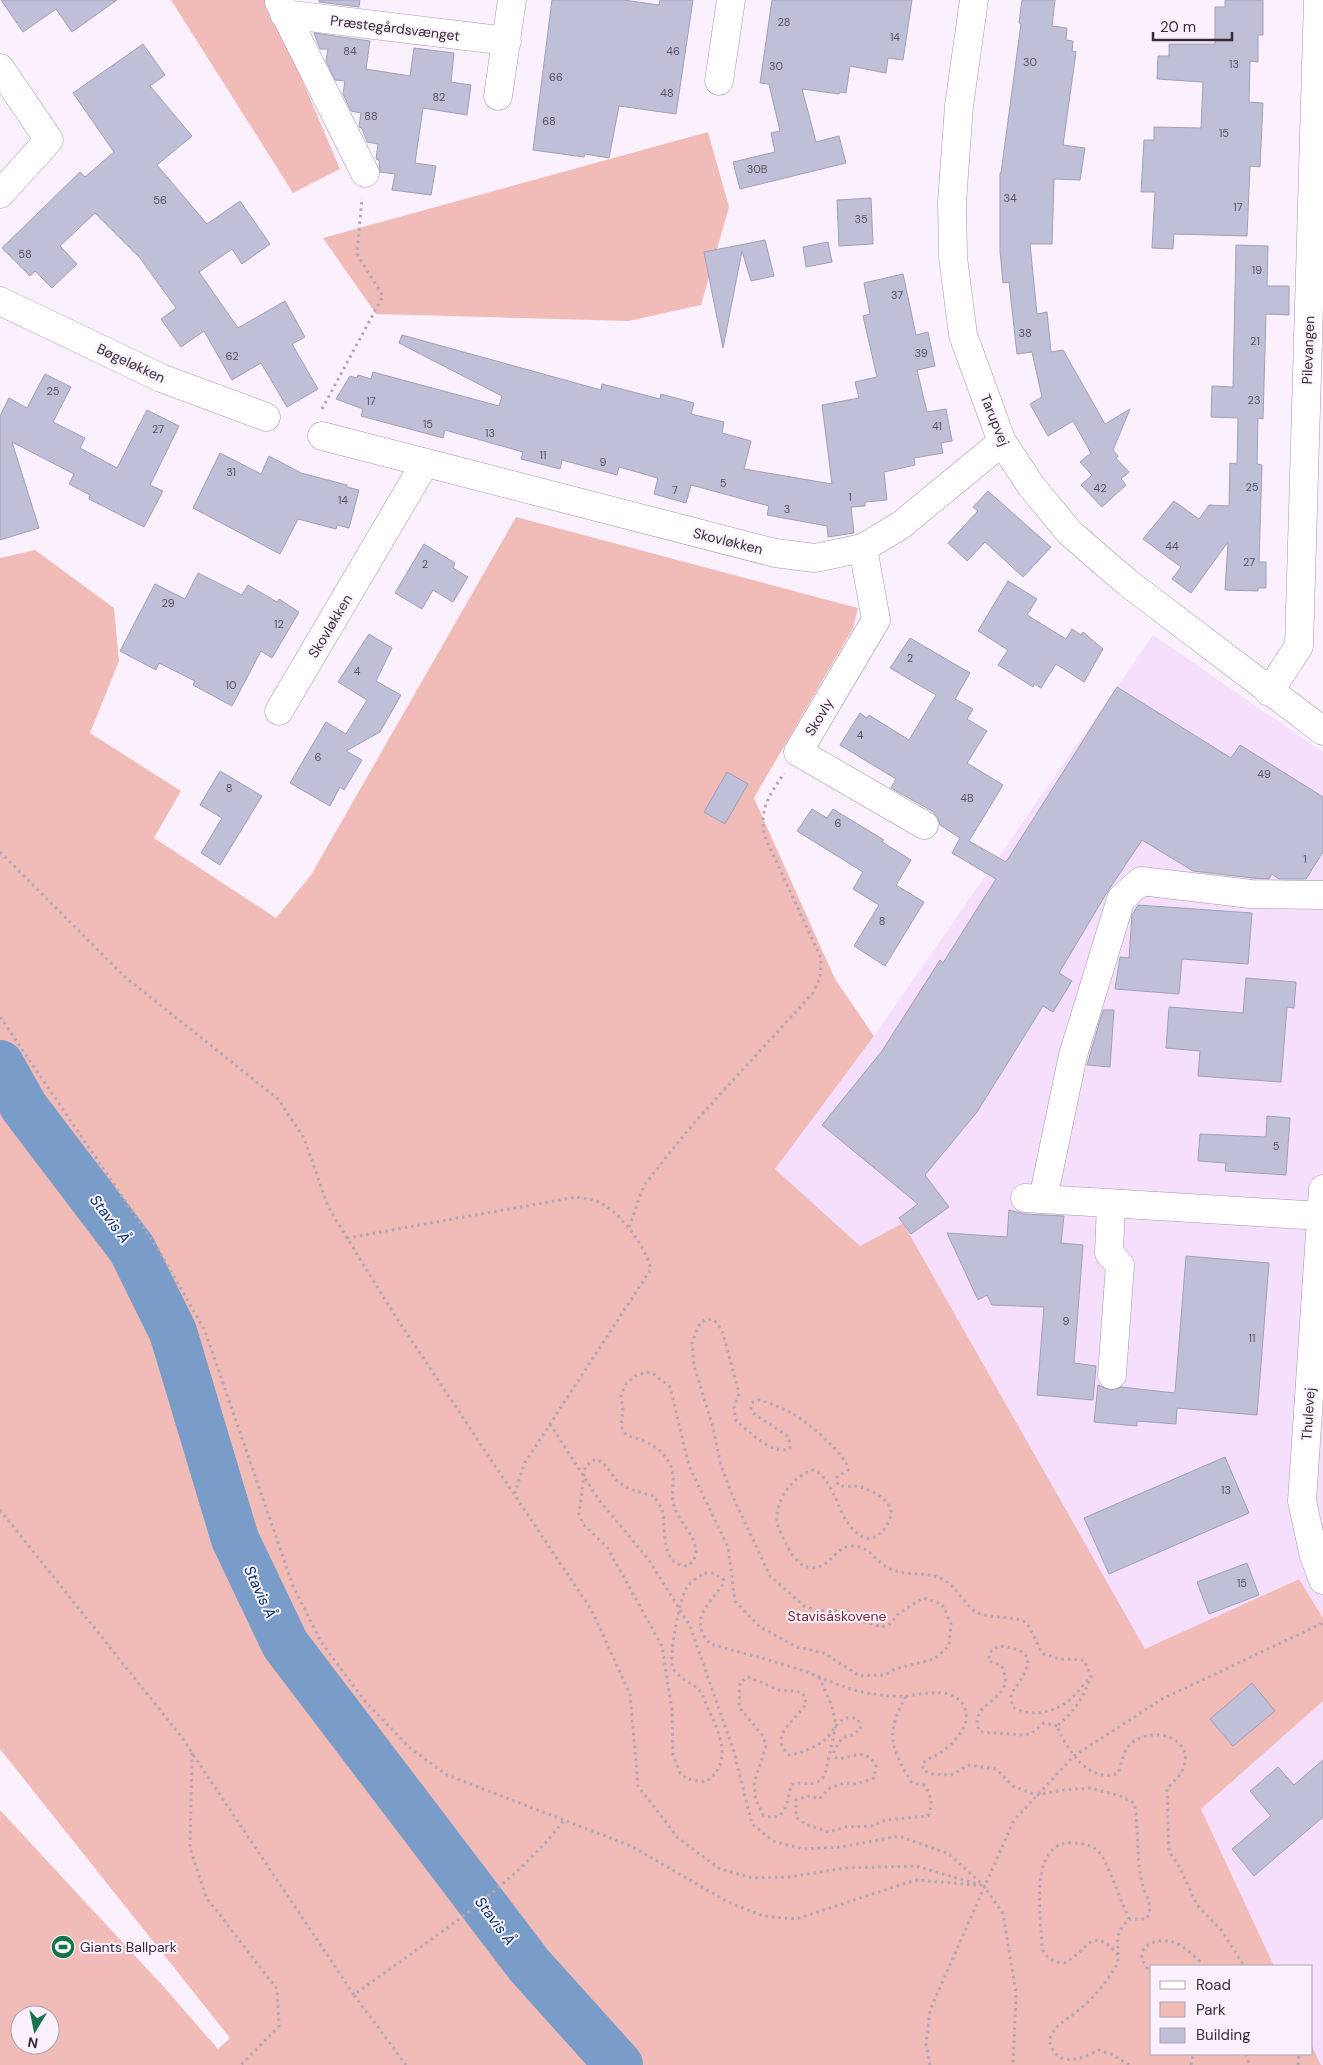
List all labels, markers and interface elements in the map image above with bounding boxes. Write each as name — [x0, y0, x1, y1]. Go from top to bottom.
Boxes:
scale bar — [1153, 10, 1232, 42]
street label: Præstegårdsvænget — [329, 11, 461, 45]
house number: 28 — [778, 15, 790, 29]
text: 20 m — [1160, 17, 1196, 37]
house number: 14 — [890, 30, 900, 44]
house number: 84 — [343, 44, 357, 58]
house number: 46 — [666, 44, 680, 58]
house number: 30 — [1023, 55, 1037, 69]
house number: 13 — [1229, 57, 1239, 71]
house number: 30 — [769, 59, 783, 73]
house number: 66 — [549, 70, 563, 84]
house number: 48 — [660, 86, 674, 100]
house number: 82 — [433, 90, 445, 104]
house number: 88 — [364, 109, 378, 123]
house number: 68 — [542, 114, 556, 128]
house number: 15 — [1219, 126, 1229, 140]
house number: 30B — [747, 162, 768, 176]
house number: 34 — [1003, 191, 1017, 205]
house number: 56 — [153, 193, 167, 207]
house number: 17 — [1233, 200, 1243, 214]
house number: 35 — [854, 212, 868, 226]
house number: 58 — [18, 247, 32, 261]
house number: 19 — [1252, 263, 1262, 277]
house number: 37 — [891, 288, 903, 302]
street label: Pilevangen — [1298, 315, 1318, 385]
house number: 38 — [1018, 326, 1032, 340]
house number: 21 — [1250, 334, 1260, 348]
street label: Bøgeløkken — [94, 339, 168, 387]
house number: 39 — [914, 346, 928, 360]
house number: 62 — [226, 349, 238, 363]
house number: 25 — [46, 384, 60, 398]
street label: Tarupvej — [976, 391, 1014, 449]
house number: 23 — [1248, 393, 1260, 407]
house number: 17 — [366, 394, 376, 408]
house number: 15 — [423, 417, 433, 431]
house number: 41 — [932, 419, 942, 433]
house number: 27 — [152, 422, 164, 436]
house number: 13 — [485, 426, 495, 440]
house number: 11 — [540, 448, 546, 462]
house number: 9 — [600, 455, 607, 469]
house number: 31 — [226, 465, 236, 479]
house number: 5 — [720, 476, 727, 490]
house number: 25 — [1245, 480, 1259, 494]
house number: 42 — [1093, 481, 1107, 495]
house number: 7 — [672, 483, 678, 497]
house number: 1 — [848, 490, 852, 504]
house number: 14 — [338, 493, 348, 507]
house number: 3 — [784, 502, 790, 516]
street label: Skovløkken — [691, 524, 765, 558]
house number: 44 — [1165, 539, 1179, 553]
house number: 27 — [1243, 555, 1255, 569]
house number: 2 — [422, 557, 428, 571]
street label: Skovløkken — [304, 591, 356, 661]
house number: 29 — [161, 596, 175, 610]
house number: 12 — [274, 617, 284, 631]
house number: 2 — [907, 651, 913, 665]
house number: 4 — [354, 664, 361, 678]
house number: 10 — [226, 678, 236, 692]
street label: Skovly — [801, 695, 837, 739]
house number: 4 — [857, 728, 864, 742]
house number: 6 — [315, 750, 322, 764]
house number: 49 — [1257, 767, 1271, 781]
house number: 8 — [226, 781, 232, 795]
house number: 4B — [960, 791, 974, 805]
house number: 6 — [835, 816, 842, 830]
house number: 1 — [1303, 852, 1307, 866]
house number: 8 — [879, 914, 885, 928]
house number: 5 — [1273, 1139, 1280, 1153]
water label: Stavis Å — [85, 1191, 135, 1247]
house number: 9 — [1063, 1314, 1070, 1328]
house number: 11 — [1249, 1331, 1255, 1345]
street label: Thulevej — [1297, 1387, 1319, 1441]
house number: 13 — [1221, 1483, 1231, 1497]
water label: Stavis Å — [239, 1562, 281, 1622]
house number: 15 — [1237, 1576, 1247, 1590]
park label: Stavisåskovene — [788, 1607, 886, 1625]
water label: Stavis Å — [470, 1893, 520, 1949]
sports icon: Giants Ballpark — [50, 1934, 76, 1960]
place label: Giants Ballpark — [80, 1938, 177, 1956]
legend — [1150, 1965, 1313, 2055]
text: Road — [1196, 1975, 1231, 1995]
text: Park — [1196, 2000, 1226, 2020]
north arrow — [10, 2005, 60, 2055]
text: Building — [1196, 2025, 1251, 2045]
text: N — [26, 2033, 39, 2053]

